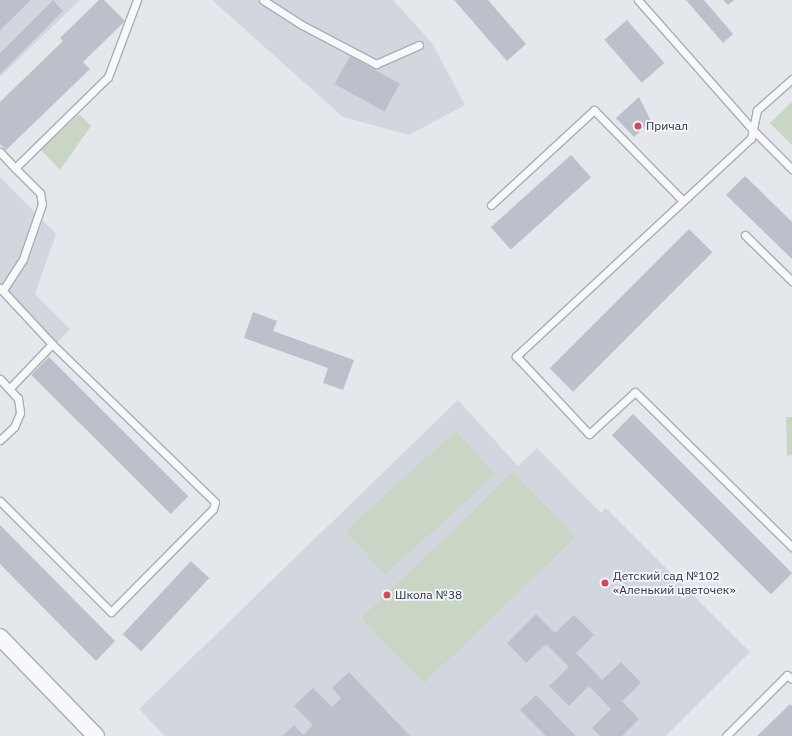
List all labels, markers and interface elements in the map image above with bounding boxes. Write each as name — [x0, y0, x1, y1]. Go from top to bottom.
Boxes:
place label: Причал — [646, 119, 688, 133]
marker: Причал — [633, 121, 643, 131]
place label: Детский сад №102 «Аленький цветочек» — [613, 569, 736, 597]
marker: Детский сад №102 «Аленький цветочек» — [600, 578, 610, 588]
place label: Школа №38 — [395, 588, 462, 602]
marker: Школа №38 — [382, 590, 392, 600]

